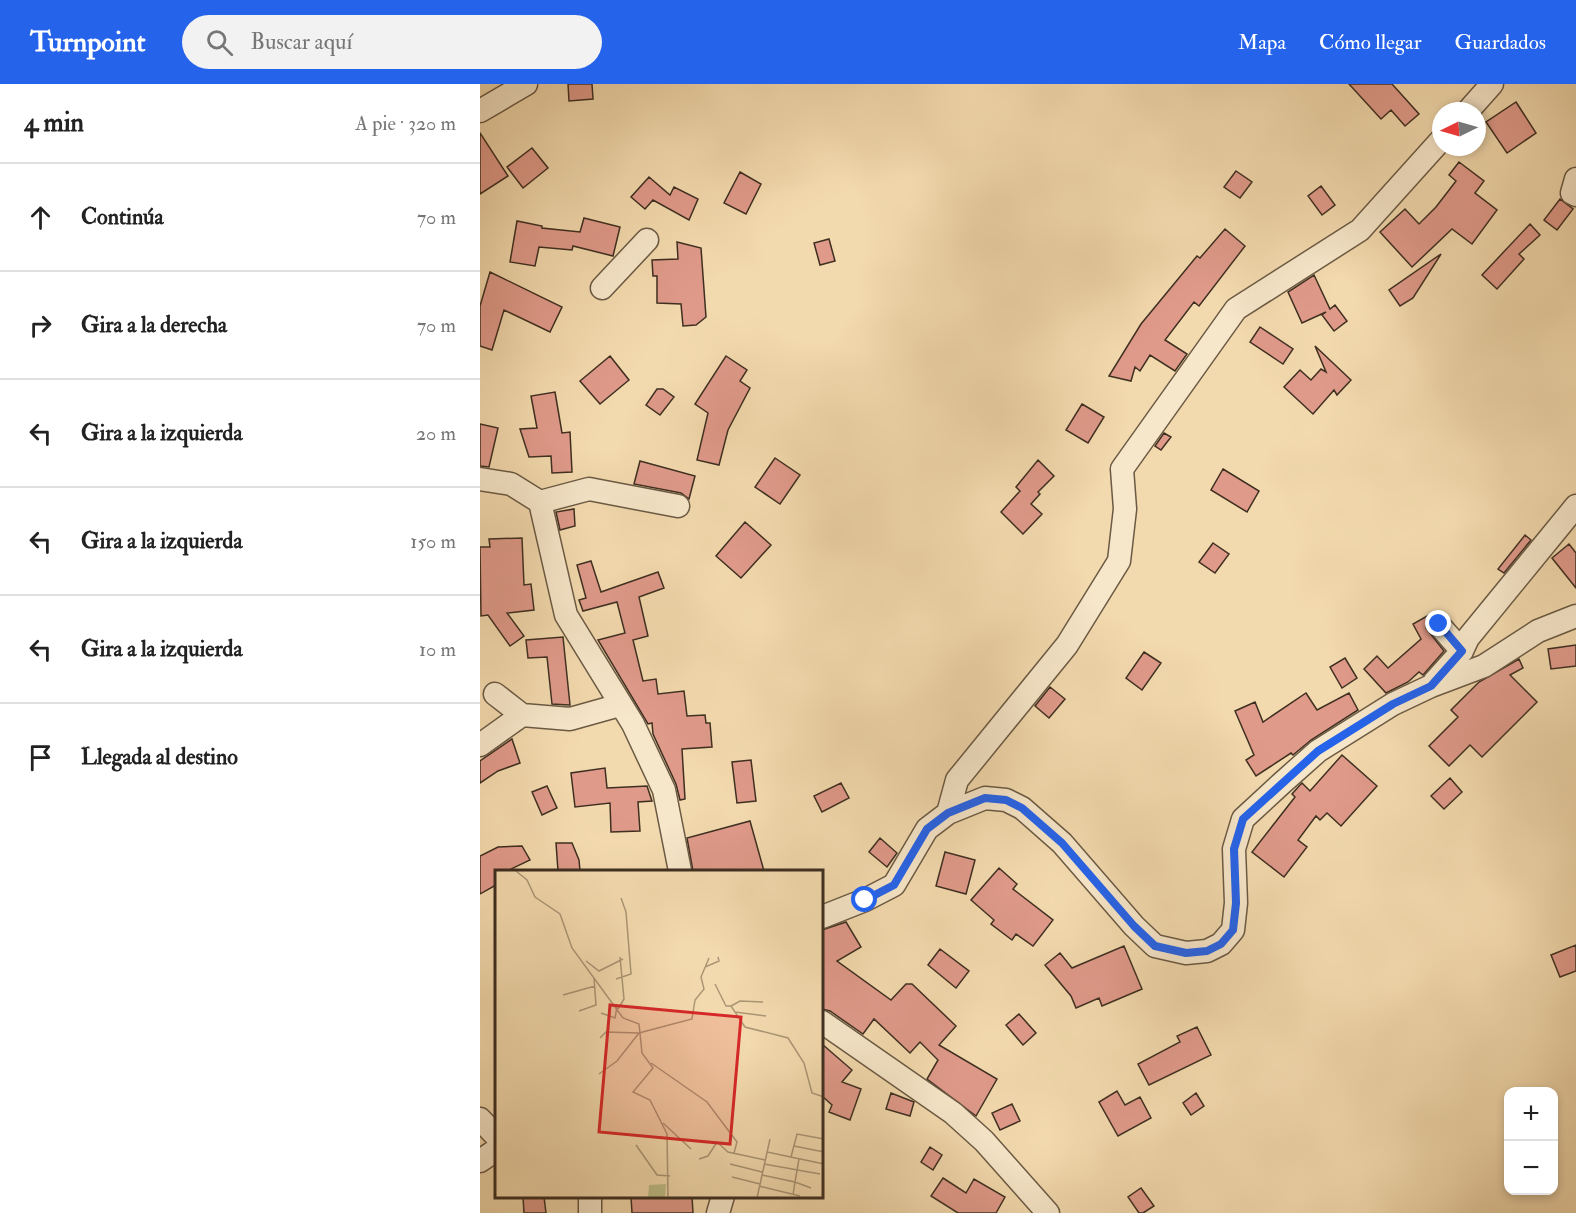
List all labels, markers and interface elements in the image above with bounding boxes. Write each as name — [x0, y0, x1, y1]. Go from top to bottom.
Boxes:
search box — [182, 15, 602, 69]
text: Turnpoint — [30, 25, 146, 60]
icon: search — [203, 26, 236, 59]
text: Buscar aquí — [251, 28, 352, 56]
text: Mapa — [1238, 29, 1286, 56]
text: Cómo llegar — [1319, 29, 1422, 56]
text: Guardados — [1455, 29, 1546, 56]
north arrow — [1432, 102, 1486, 156]
text: 4 min — [24, 107, 84, 139]
text: A pie · 320 m — [355, 111, 456, 136]
icon: ahead — [24, 201, 57, 234]
text: Continúa — [81, 203, 164, 231]
text: 70 m — [417, 205, 456, 230]
icon: right — [24, 309, 57, 342]
text: Gira a la derecha — [81, 311, 227, 339]
text: 70 m — [417, 313, 456, 338]
icon: left — [24, 417, 57, 450]
text: Gira a la izquierda — [81, 419, 242, 447]
text: 20 m — [416, 421, 456, 446]
icon: left — [24, 525, 57, 558]
text: Gira a la izquierda — [81, 527, 242, 555]
text: 150 m — [410, 529, 456, 554]
route end — [1425, 610, 1451, 636]
icon: left — [24, 633, 57, 666]
text: Gira a la izquierda — [81, 635, 242, 663]
text: 10 m — [419, 637, 456, 662]
icon: arrive — [24, 741, 57, 774]
text: Llegada al destino — [81, 743, 238, 771]
inset map — [495, 870, 824, 1198]
route start — [851, 886, 877, 912]
map controls — [1504, 1087, 1558, 1195]
button: + — [1504, 1087, 1558, 1141]
button: − — [1504, 1141, 1558, 1195]

